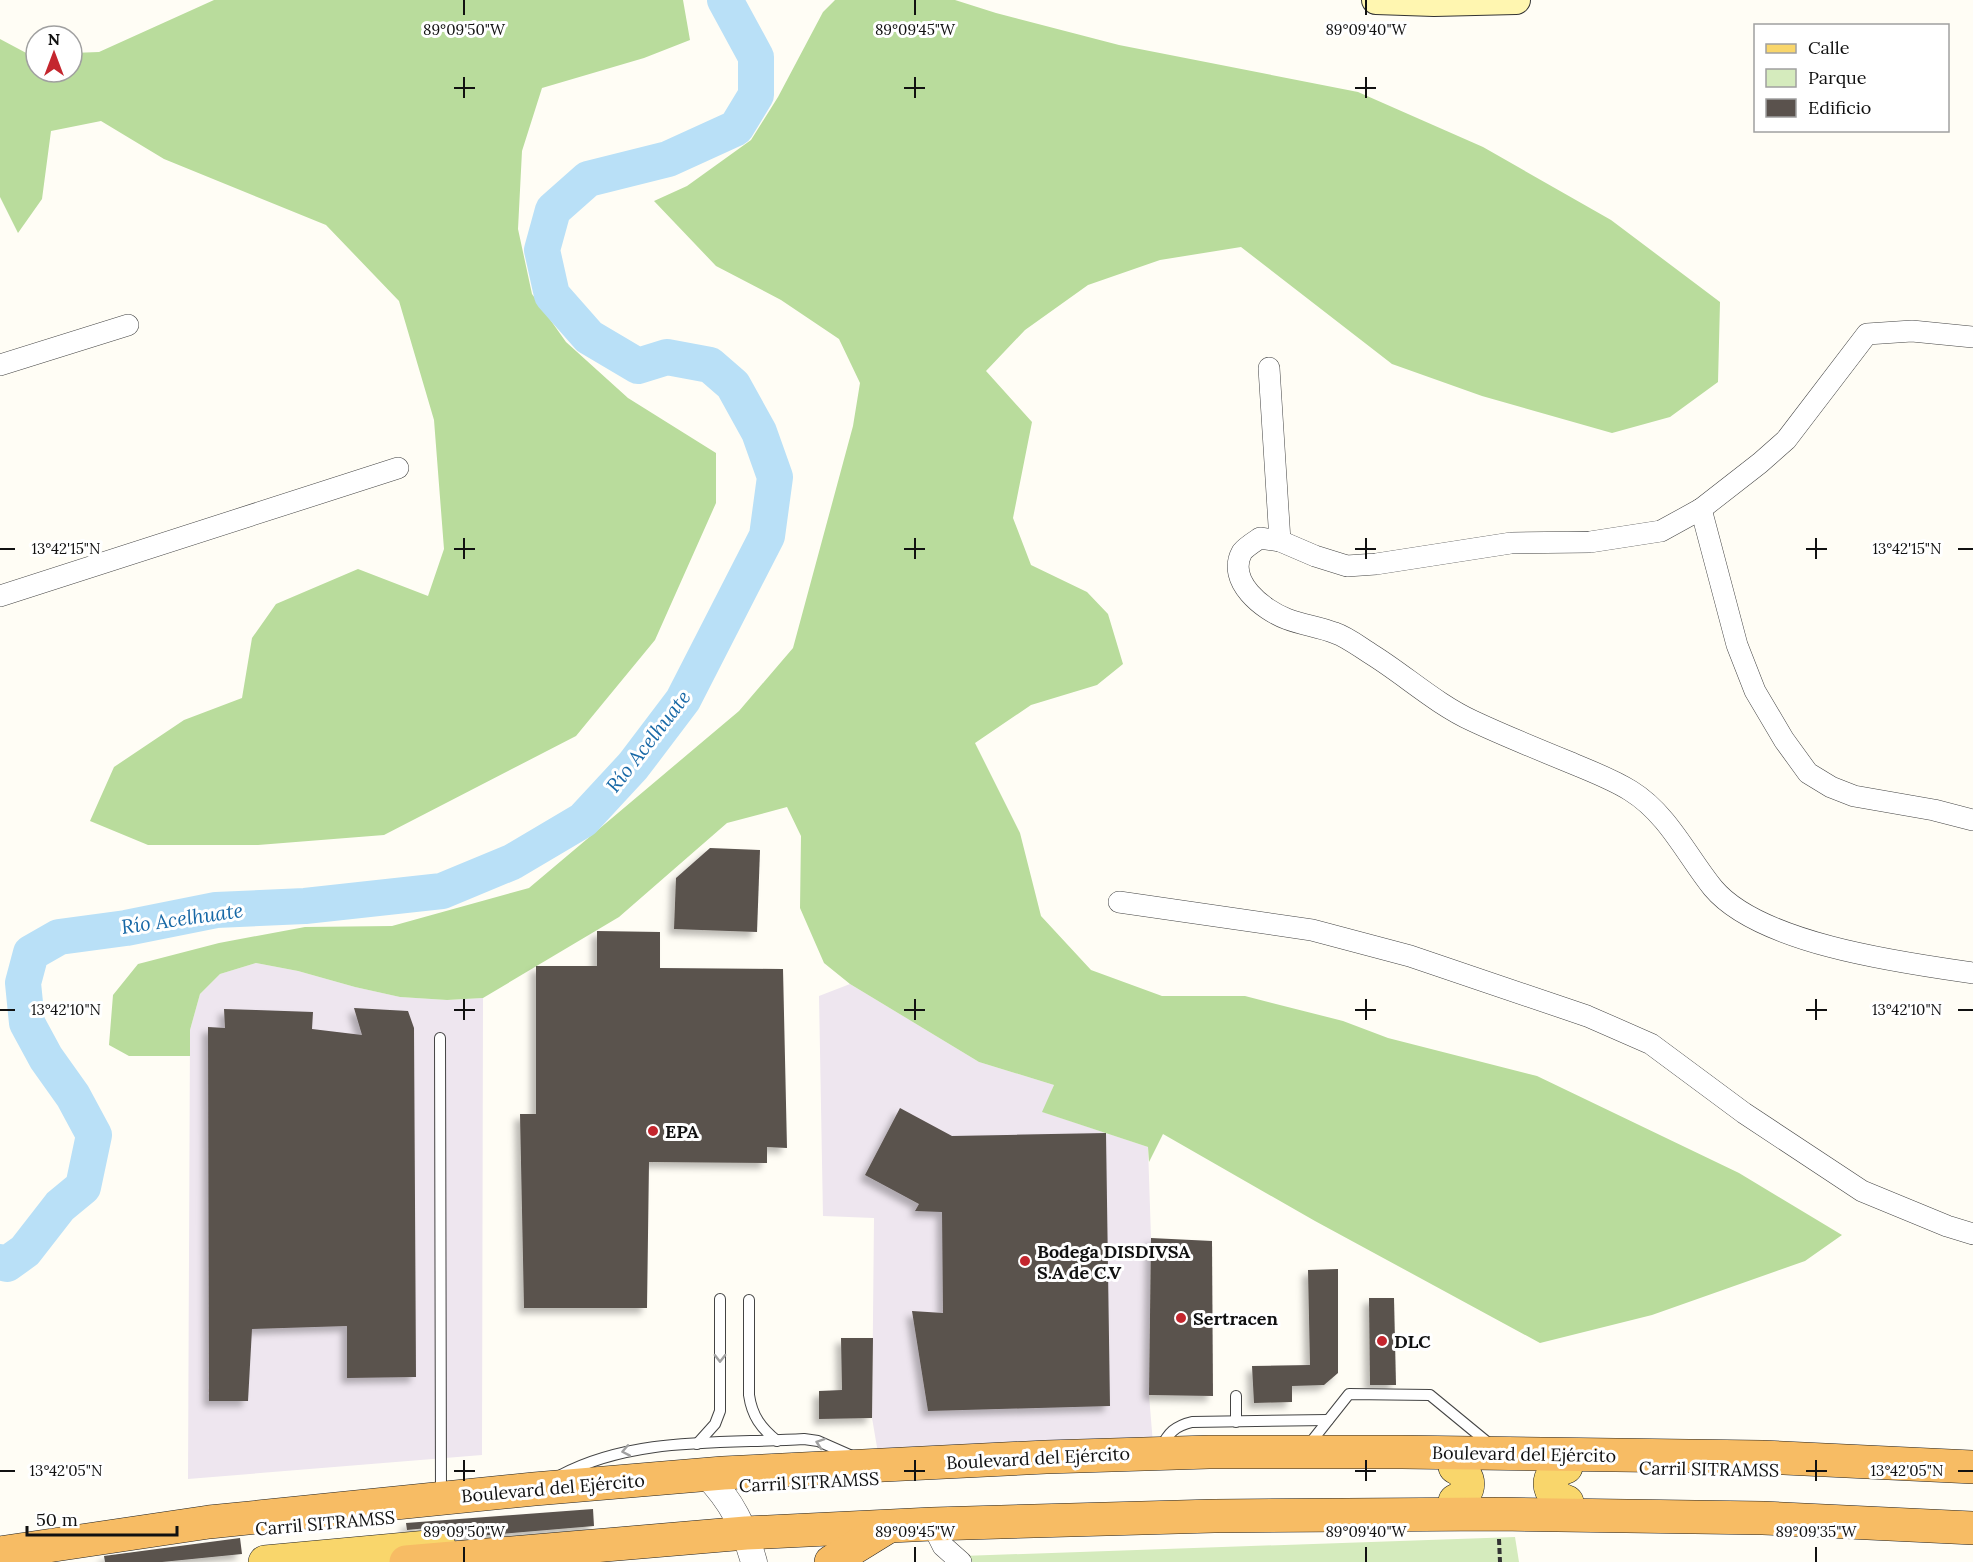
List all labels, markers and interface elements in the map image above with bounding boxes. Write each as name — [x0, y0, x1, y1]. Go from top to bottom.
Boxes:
text: 89°09'50"W — [423, 20, 506, 39]
text: 89°09'45"W — [875, 20, 956, 39]
text: 89°09'40"W — [1325, 20, 1408, 39]
north arrow — [24, 24, 84, 84]
legend — [1754, 24, 1949, 132]
text: N — [48, 29, 60, 49]
text: Calle — [1808, 36, 1850, 59]
text: Parque — [1808, 66, 1867, 89]
text: Edificio — [1808, 96, 1871, 119]
text: 13°42'15"N — [32, 539, 100, 558]
text: 13°42'15"N — [1873, 539, 1941, 558]
water label: Río Acelhuate — [600, 685, 696, 797]
water label: Río Acelhuate — [119, 897, 245, 939]
text: 13°42'10"N — [31, 1000, 101, 1019]
text: 13°42'10"N — [1872, 1000, 1942, 1019]
place label: EPA — [665, 1120, 699, 1143]
marker: EPA — [646, 1124, 660, 1138]
place label: Bodega DISDIVSA S.A de C.V — [1037, 1240, 1190, 1284]
marker: Bodega DISDIVSA S.A de C.V — [1018, 1254, 1032, 1268]
place label: Sertracen — [1193, 1307, 1279, 1330]
marker: Sertracen — [1174, 1311, 1188, 1325]
place label: DLC — [1394, 1330, 1431, 1353]
marker: DLC — [1375, 1334, 1389, 1348]
one-way arrow — [714, 1353, 726, 1362]
one-way arrow — [815, 1438, 826, 1451]
street label: Boulevard del Ejército — [1432, 1441, 1616, 1467]
street label: Boulevard del Ejército — [945, 1442, 1131, 1474]
one-way arrow — [622, 1444, 632, 1457]
street label: Carril SITRAMSS — [1639, 1456, 1779, 1482]
text: 13°42'05"N — [30, 1461, 102, 1480]
text: 13°42'05"N — [1871, 1461, 1943, 1480]
street label: Carril SITRAMSS — [738, 1467, 880, 1497]
street label: Boulevard del Ejército — [460, 1469, 646, 1507]
scale bar — [27, 1499, 177, 1537]
street label: Carril SITRAMSS — [254, 1505, 396, 1541]
text: 50 m — [36, 1508, 78, 1531]
text: 89°09'50"W — [423, 1522, 506, 1541]
text: 89°09'45"W — [875, 1522, 956, 1541]
text: 89°09'40"W — [1325, 1522, 1408, 1541]
text: 89°09'35"W — [1776, 1522, 1857, 1541]

